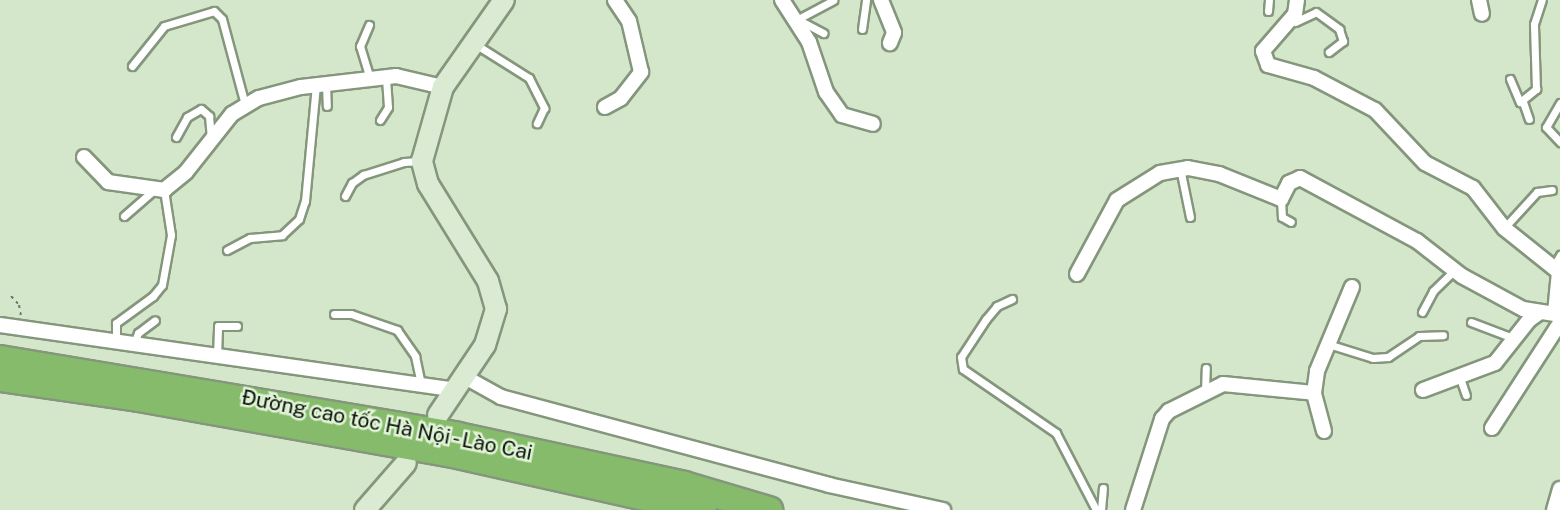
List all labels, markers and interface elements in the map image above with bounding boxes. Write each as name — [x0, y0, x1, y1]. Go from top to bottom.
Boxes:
street label: Đường cao tốc Hà Nội - Lào Cai — [236, 384, 538, 466]

